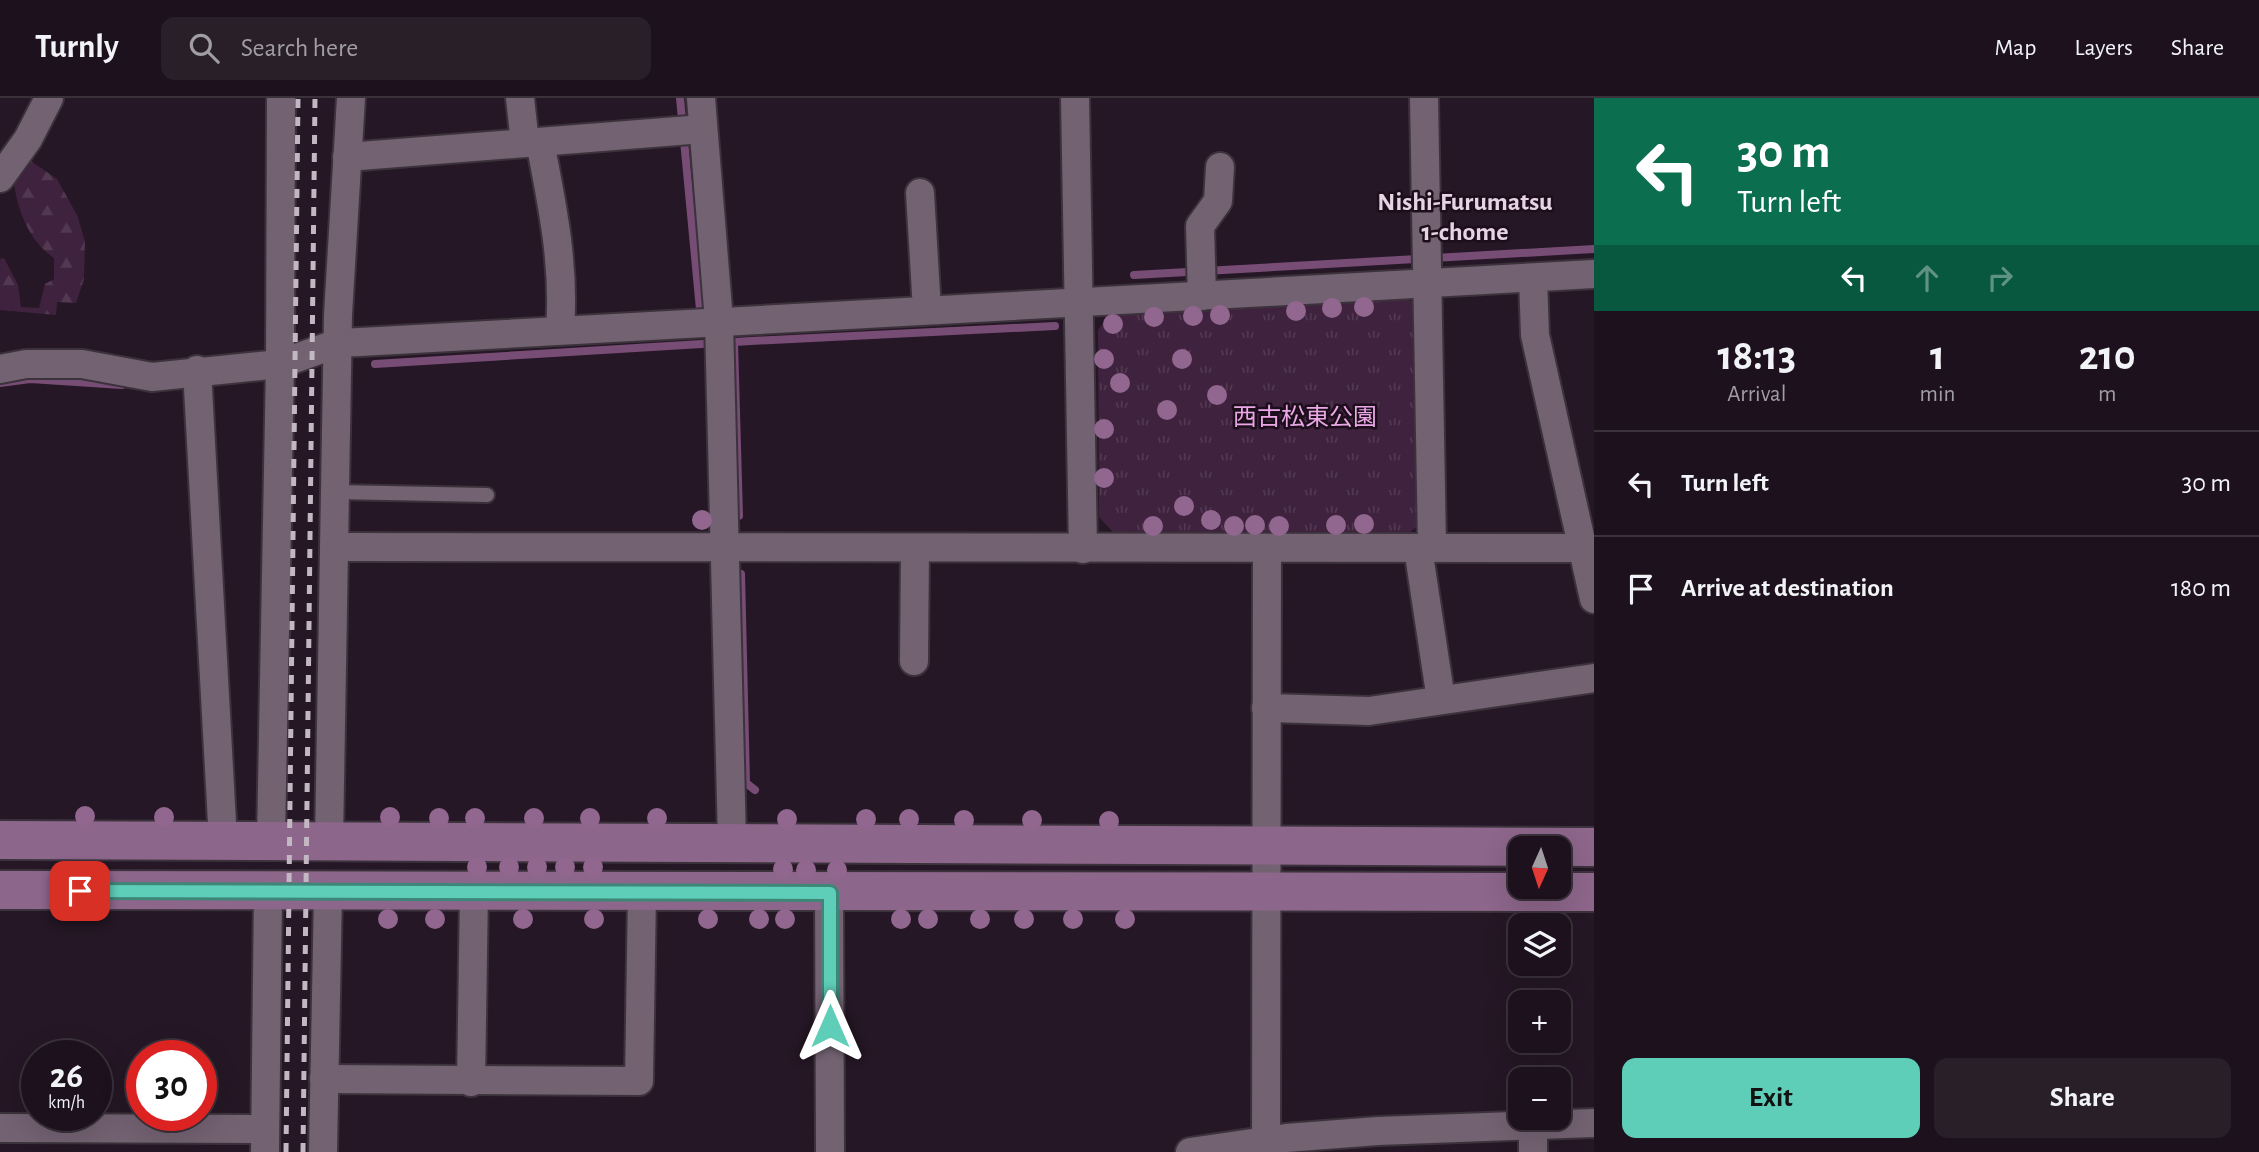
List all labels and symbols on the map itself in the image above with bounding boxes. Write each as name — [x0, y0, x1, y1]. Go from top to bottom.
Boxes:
district label: Nishi-Furumatsu 1-chome — [1377, 189, 1553, 245]
park label: 西古松東公園 — [1233, 404, 1377, 430]
north arrow — [1508, 836, 1572, 900]
pin — [50, 861, 110, 921]
position arrow — [793, 989, 867, 1063]
speed limit sign: 30 — [126, 1040, 217, 1131]

